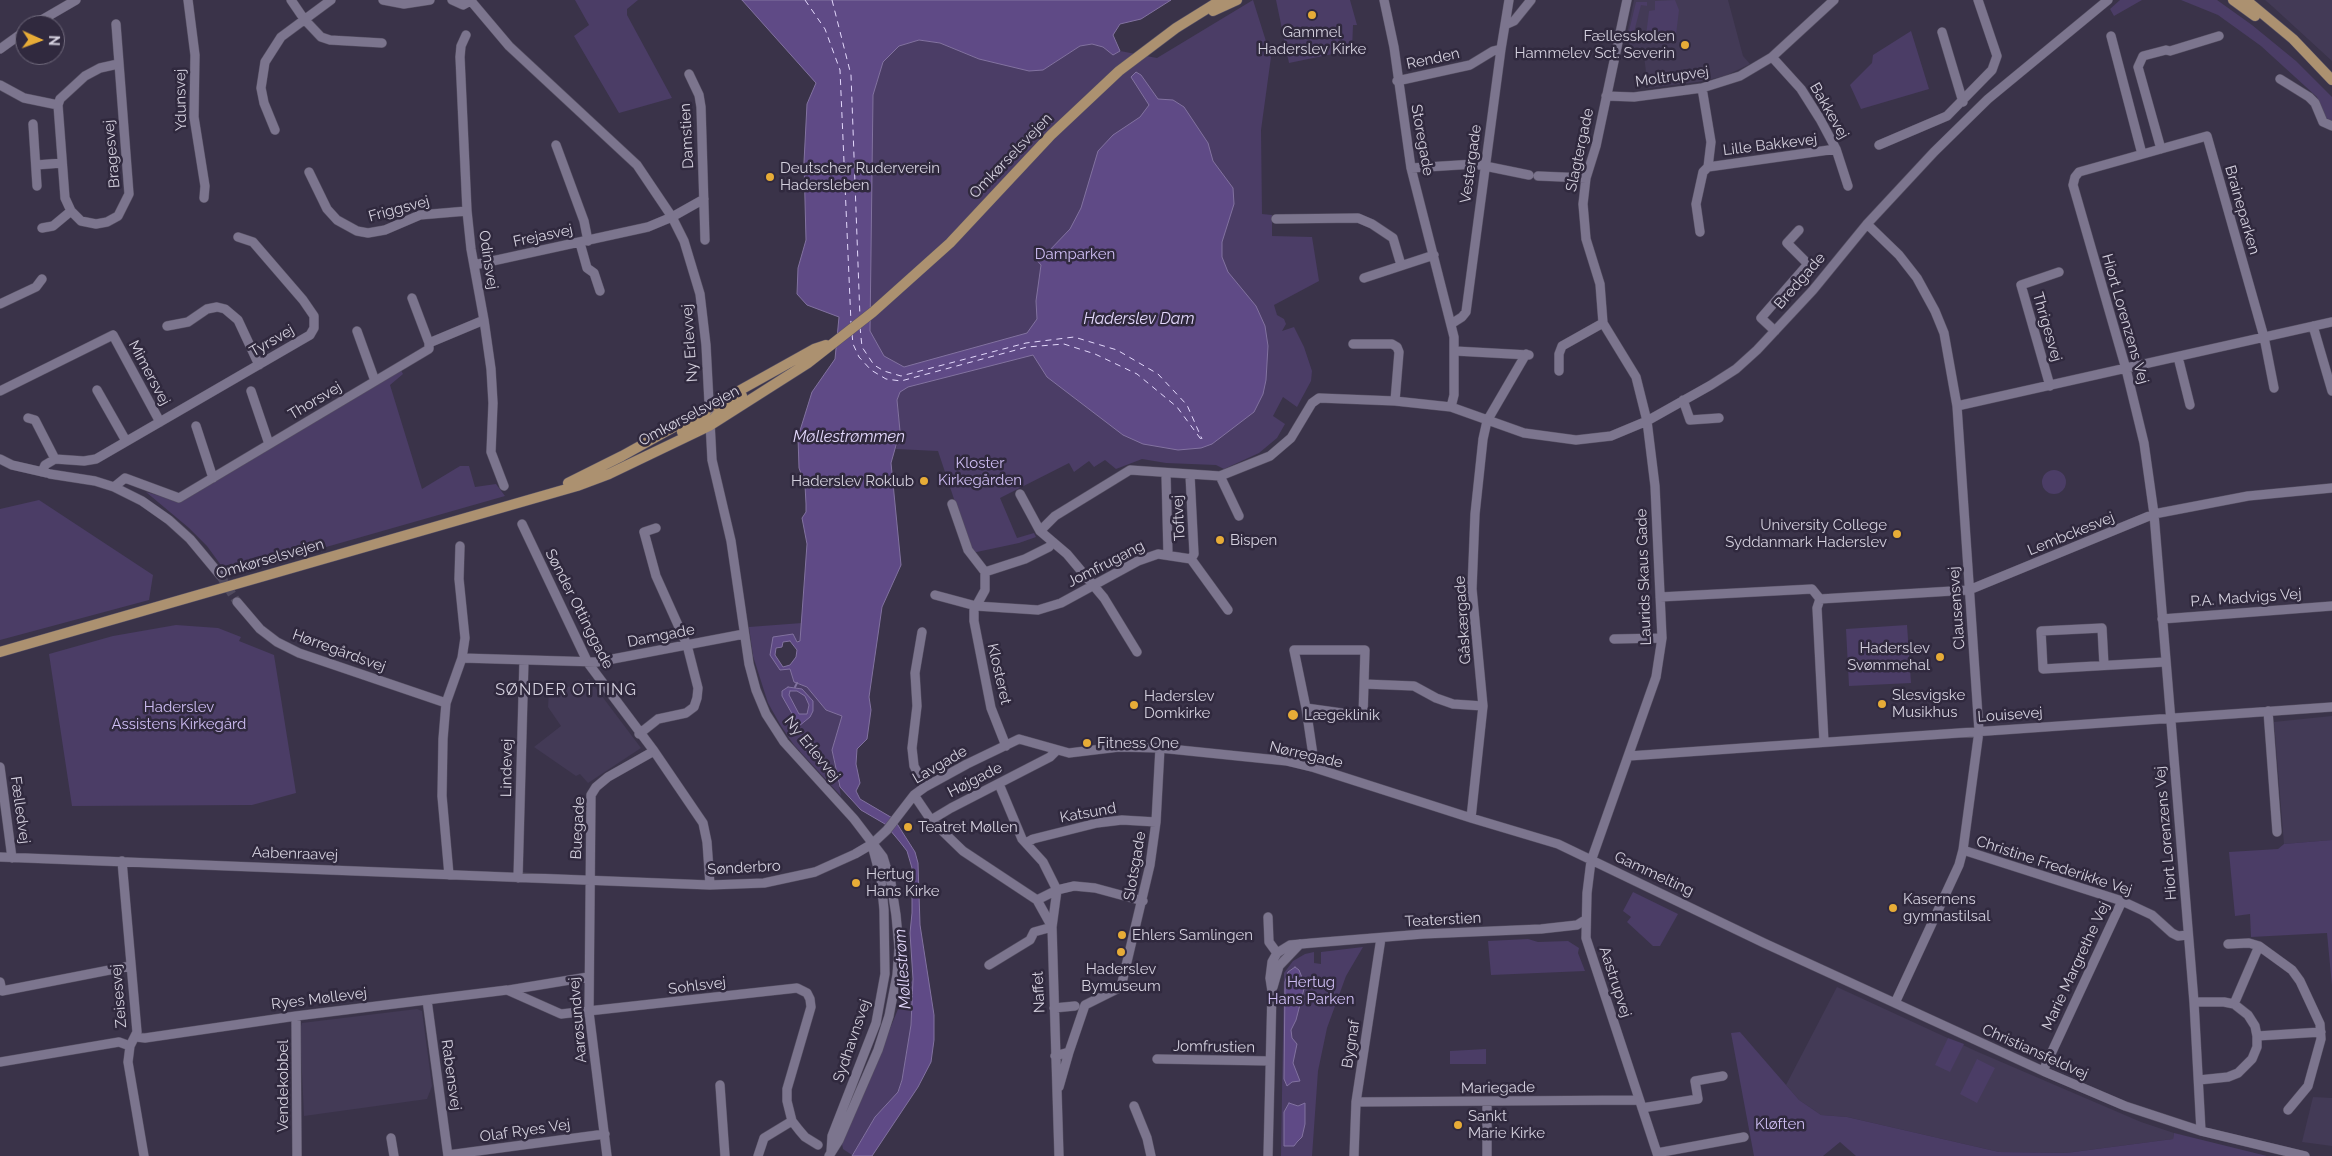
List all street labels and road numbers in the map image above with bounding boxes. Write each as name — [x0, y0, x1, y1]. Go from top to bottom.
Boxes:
street label: Renden — [1405, 45, 1461, 73]
street label: Moltrupvej — [1634, 63, 1710, 91]
street label: Ydunsvej — [171, 69, 191, 131]
street label: Bakkevej — [1806, 80, 1852, 142]
street label: Damstien — [676, 103, 698, 169]
street label: Storegade — [1407, 103, 1437, 177]
street label: Slagtergade — [1562, 107, 1598, 193]
street label: Omkørselsvejen — [966, 110, 1056, 202]
street label: Bragesvej — [100, 119, 124, 189]
street label: Vestergade — [1457, 123, 1485, 205]
street label: Lille Bakkevej — [1722, 130, 1818, 160]
street label: Braineparken — [2221, 163, 2263, 257]
street label: Friggsvej — [367, 192, 431, 226]
street label: Frejasvej — [511, 221, 575, 251]
street label: Odinsvej — [474, 229, 502, 291]
street label: Bredgade — [1771, 249, 1829, 313]
street label: Hiort Lorenzens Vej — [2098, 252, 2152, 386]
street label: Thrigesvej — [2028, 290, 2066, 364]
street label: Ny Erlevvej — [678, 303, 702, 383]
street label: Tyrsvej — [247, 321, 297, 361]
street label: Mimersvej — [124, 337, 174, 409]
street label: Thorsvej — [285, 378, 345, 424]
street label: Omkørselsvejen — [636, 382, 742, 450]
street label: Toftvej — [1169, 494, 1189, 542]
street label: Laurids Skaus Gade — [1633, 508, 1655, 646]
street label: Lembckesvej — [2025, 508, 2117, 560]
street label: Omkørselsvejen — [214, 535, 326, 583]
street label: Jomfrugang — [1064, 537, 1148, 591]
street label: Sønder Ottinggade — [541, 546, 617, 672]
street label: Clausensvej — [1945, 566, 1969, 650]
street label: Gåskærgade — [1451, 575, 1475, 665]
street label: P.A. Madvigs Vej — [2190, 585, 2302, 611]
street label: Damgade — [626, 621, 696, 651]
street label: Hørregårdsvej — [290, 626, 388, 676]
street label: Klosteret — [983, 642, 1015, 706]
street label: Louisevej — [1977, 704, 2043, 726]
street label: Ny Erlevvej — [780, 713, 844, 785]
street label: Nørregade — [1267, 738, 1345, 772]
street label: Lindevej — [497, 739, 517, 797]
street label: Lavgade — [910, 742, 970, 788]
street label: Højgade — [945, 759, 1005, 801]
street label: Hiort Lorenzens Vej — [2151, 765, 2181, 901]
street label: Fælledvej — [6, 775, 34, 845]
street label: Buegade — [567, 796, 589, 860]
street label: Katsund — [1058, 799, 1118, 827]
street label: Slotsgade — [1120, 830, 1150, 902]
street label: Christine Frederikke Vej — [1974, 832, 2134, 900]
street label: Aabenraavej — [252, 844, 338, 864]
street label: Gammelting — [1611, 848, 1697, 900]
street label: Sønderbro — [707, 857, 781, 879]
street label: Marie Margrethe Vej — [2038, 899, 2114, 1033]
street label: Teaterstien — [1404, 909, 1482, 931]
street label: Aastrupvej — [1595, 944, 1635, 1020]
street label: Zeisesvej — [107, 963, 131, 1029]
street label: Naffet — [1029, 971, 1049, 1013]
street label: Sohlsvej — [667, 974, 727, 998]
street label: Aarøsundvej — [565, 976, 591, 1064]
street label: Ryes Møllevej — [270, 984, 368, 1014]
street label: Sydhavnsvej — [829, 997, 875, 1085]
street label: Bygnaf — [1338, 1018, 1364, 1070]
street label: Christiansfeldvej — [1979, 1021, 2091, 1083]
street label: Jomfrustien — [1173, 1037, 1255, 1057]
street label: Rabensvej — [437, 1038, 465, 1112]
street label: Vendekobbel — [274, 1040, 292, 1132]
street label: Mariegade — [1461, 1078, 1535, 1098]
street label: Olaf Ryes Vej — [479, 1116, 571, 1146]

